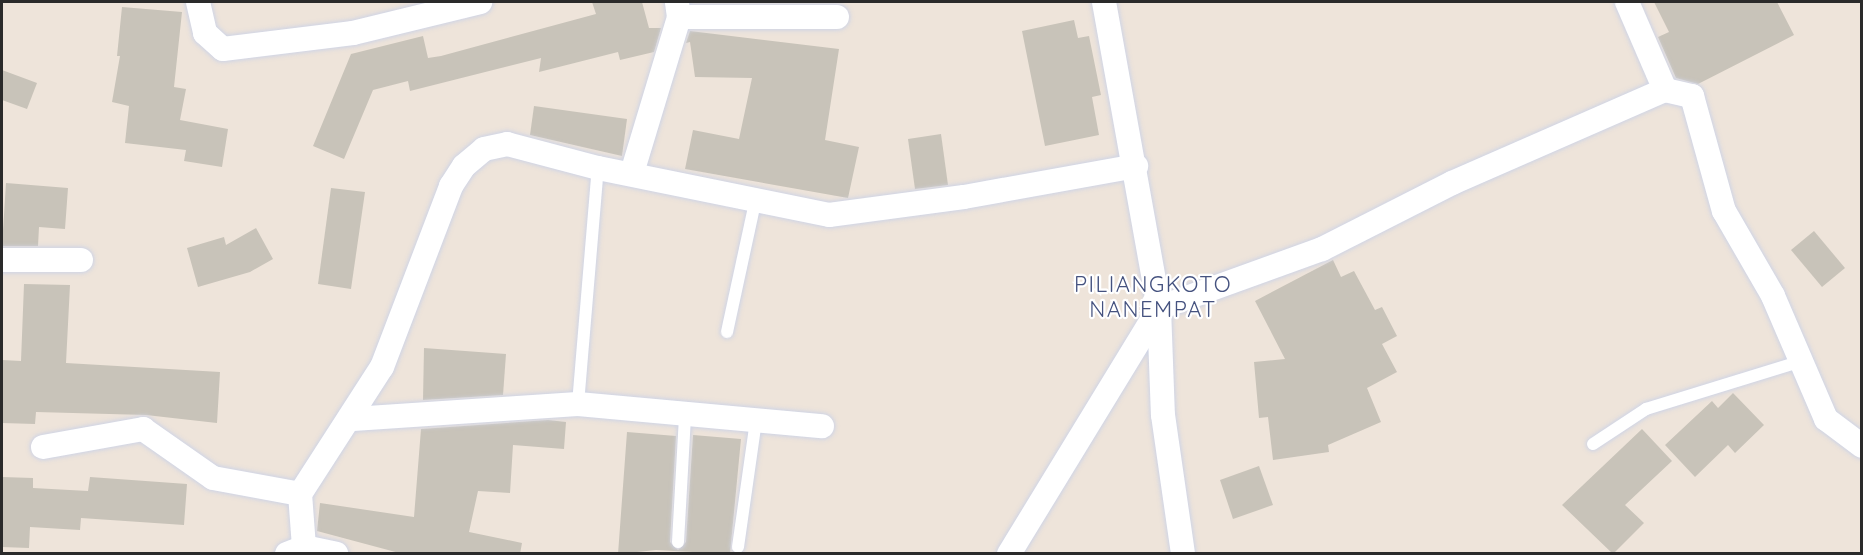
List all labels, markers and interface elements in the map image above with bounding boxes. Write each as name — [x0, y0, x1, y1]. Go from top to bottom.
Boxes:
district label: PILIANGKOTO NANEMPAT — [1074, 271, 1232, 322]

